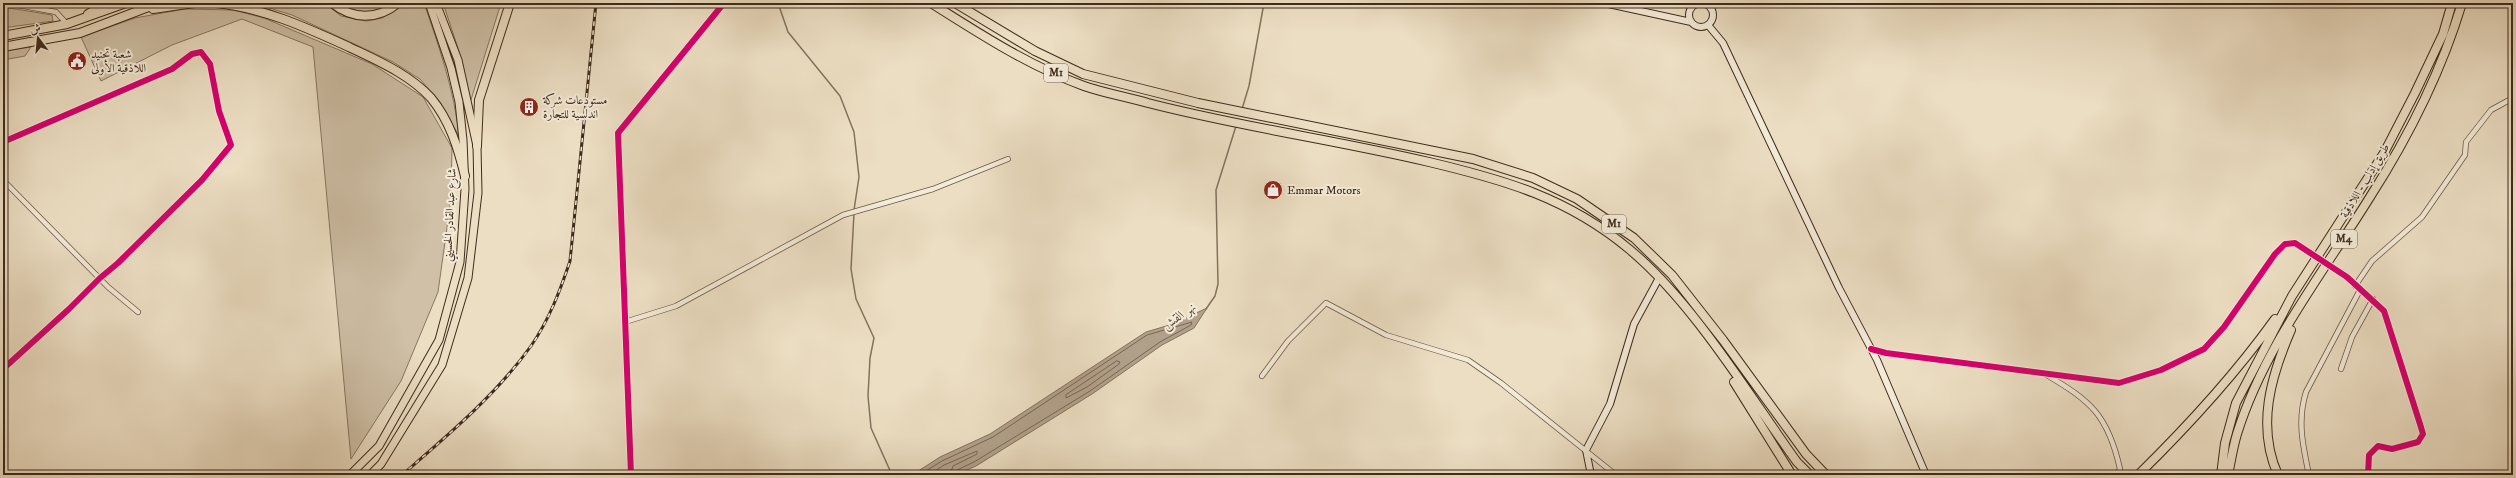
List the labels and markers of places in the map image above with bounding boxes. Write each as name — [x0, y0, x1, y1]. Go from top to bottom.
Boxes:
place label: شعبة تجنيد اللاذقية الأولى — [91, 47, 147, 76]
public building icon: شعبة تجنيد اللاذقية الأولى — [66, 50, 88, 72]
place label: مستودعات شركة اندلسية للتجارة — [542, 92, 607, 122]
building icon: مستودعات شركة اندلسية للتجارة — [518, 96, 540, 118]
shop icon: Emmar Motors — [1262, 179, 1284, 201]
place label: Emmar Motors — [1287, 183, 1360, 198]

